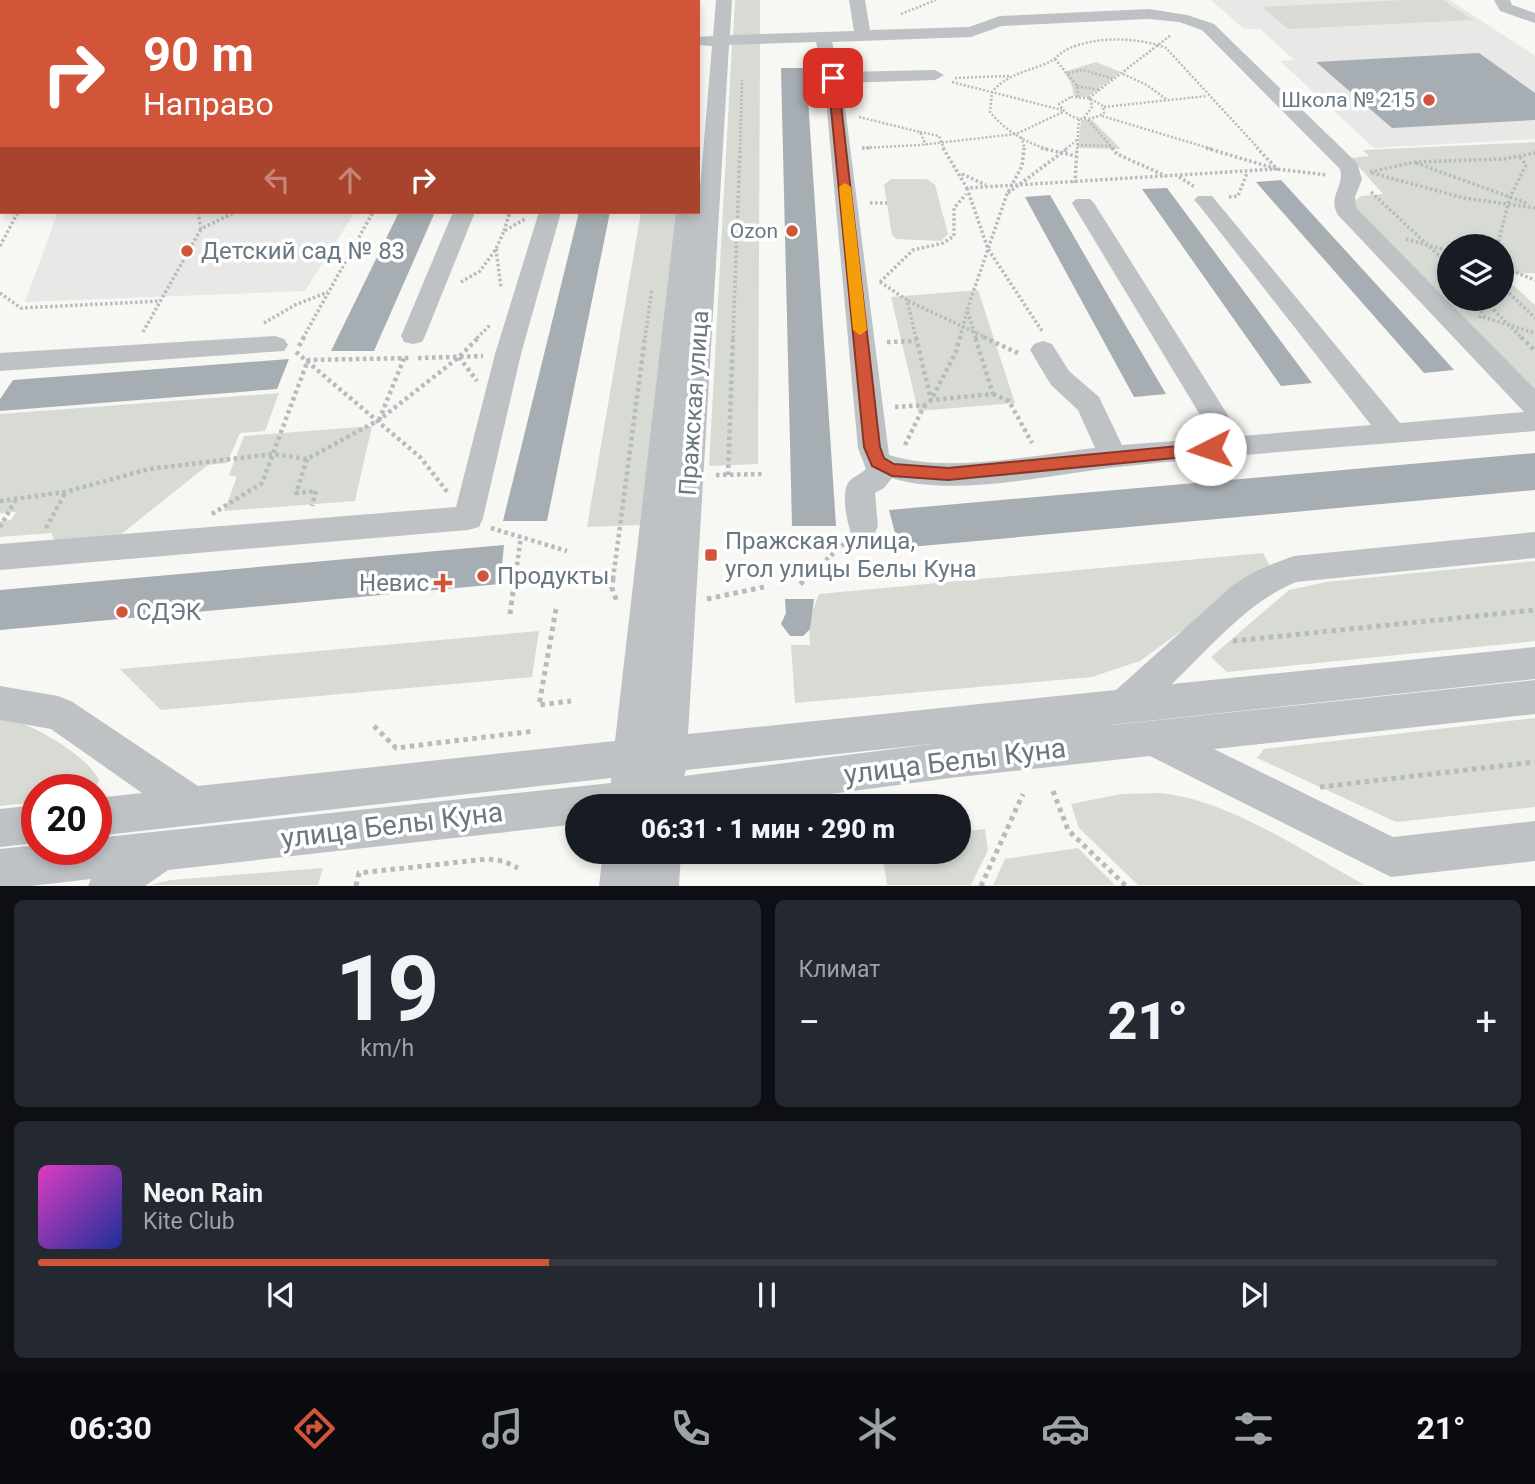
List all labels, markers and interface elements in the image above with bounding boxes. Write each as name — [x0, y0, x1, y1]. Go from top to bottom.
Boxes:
text: 90 m — [143, 26, 254, 83]
icon: right — [28, 28, 119, 119]
pin — [803, 48, 863, 108]
icon: arrive — [814, 59, 852, 97]
text: Направо — [143, 85, 274, 123]
place label: Школа № 215 — [1281, 88, 1415, 112]
marker: Школа № 215 — [1421, 92, 1437, 108]
icon: left — [258, 161, 296, 199]
icon: ahead — [331, 161, 369, 199]
icon: right — [404, 161, 442, 199]
place label: Ozon — [730, 219, 778, 243]
marker: Ozon — [784, 223, 800, 239]
map controls — [1437, 234, 1514, 311]
button: layers — [1437, 234, 1514, 311]
place label: Детский сад № 83 — [201, 237, 405, 265]
marker: Детский сад № 83 — [179, 243, 195, 259]
street label: Пражская улица — [674, 310, 714, 496]
position arrow — [1173, 412, 1247, 486]
place label: Пражская улица, угол улицы Белы Куна — [725, 527, 976, 583]
marker: Пражская улица, угол улицы Белы Куна — [703, 547, 719, 563]
place label: Продукты — [497, 562, 609, 590]
marker: Продукты — [475, 568, 491, 584]
place label: Невис — [359, 569, 429, 597]
marker: Невис — [435, 575, 451, 591]
place label: СДЭК — [136, 598, 202, 626]
marker: СДЭК — [114, 604, 130, 620]
street label: улица Белы Куна — [842, 731, 1068, 791]
speed limit sign: 20 — [21, 774, 112, 865]
street label: улица Белы Куна — [279, 795, 505, 855]
text: 06:31 · 1 мин · 290 m — [641, 814, 895, 844]
text: 19 — [335, 936, 439, 1042]
text: Климат — [799, 956, 880, 983]
text: 21° — [1108, 991, 1188, 1052]
text: − — [799, 1000, 820, 1044]
text: + — [1475, 1000, 1497, 1044]
text: km/h — [360, 1035, 414, 1062]
text: Neon Rain — [143, 1178, 263, 1208]
text: Kite Club — [143, 1208, 235, 1235]
icon: previous — [262, 1276, 300, 1314]
icon: pause — [748, 1276, 786, 1314]
icon: next — [1235, 1276, 1273, 1314]
icon: directions — [290, 1404, 339, 1453]
icon: music — [478, 1404, 527, 1453]
icon: phone — [666, 1404, 715, 1453]
icon: climate — [853, 1404, 902, 1453]
icon: car — [1041, 1404, 1090, 1453]
icon: filters — [1229, 1404, 1278, 1453]
text: 06:30 — [69, 1409, 152, 1447]
text: 21° — [1416, 1409, 1466, 1447]

